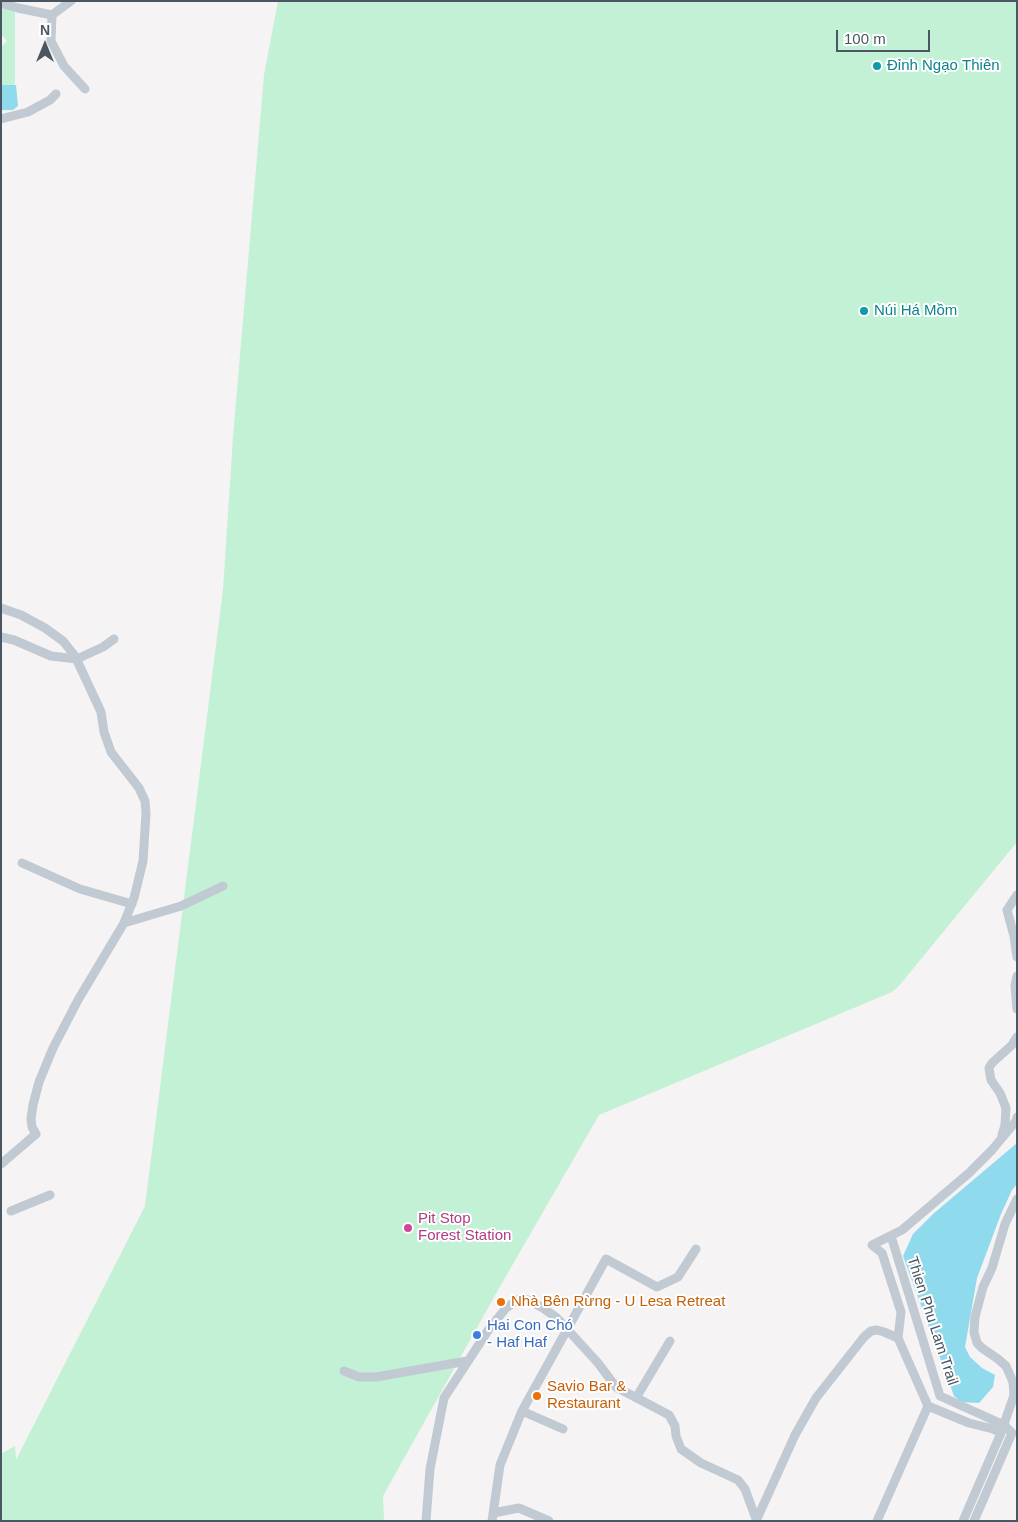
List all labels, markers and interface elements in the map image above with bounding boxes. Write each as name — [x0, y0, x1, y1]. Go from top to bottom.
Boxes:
north arrow — [20, 20, 70, 70]
scale bar — [838, 20, 932, 52]
text: N — [40, 22, 50, 38]
text: 100 m — [844, 30, 886, 47]
place label: Đỉnh Ngạo Thiên — [887, 57, 1000, 75]
marker: Đỉnh Ngạo Thiên — [871, 60, 883, 72]
place label: Núi Há Mồm — [874, 302, 957, 320]
marker: Núi Há Mồm — [858, 305, 870, 317]
place label: Pit Stop Forest Station — [418, 1210, 511, 1245]
marker: Pit Stop Forest Station — [402, 1222, 414, 1234]
street label: Thien Phu Lam Trail — [903, 1254, 961, 1388]
place label: Nhà Bên Rừng - U Lesa Retreat — [511, 1293, 725, 1311]
marker: Nhà Bên Rừng - U Lesa Retreat — [495, 1296, 507, 1308]
place label: Hai Con Chó - Haf Haf — [487, 1317, 573, 1352]
marker: Hai Con Chó - Haf Haf — [471, 1329, 483, 1341]
place label: Savio Bar & Restaurant — [547, 1378, 626, 1413]
marker: Savio Bar & Restaurant — [531, 1390, 543, 1402]

